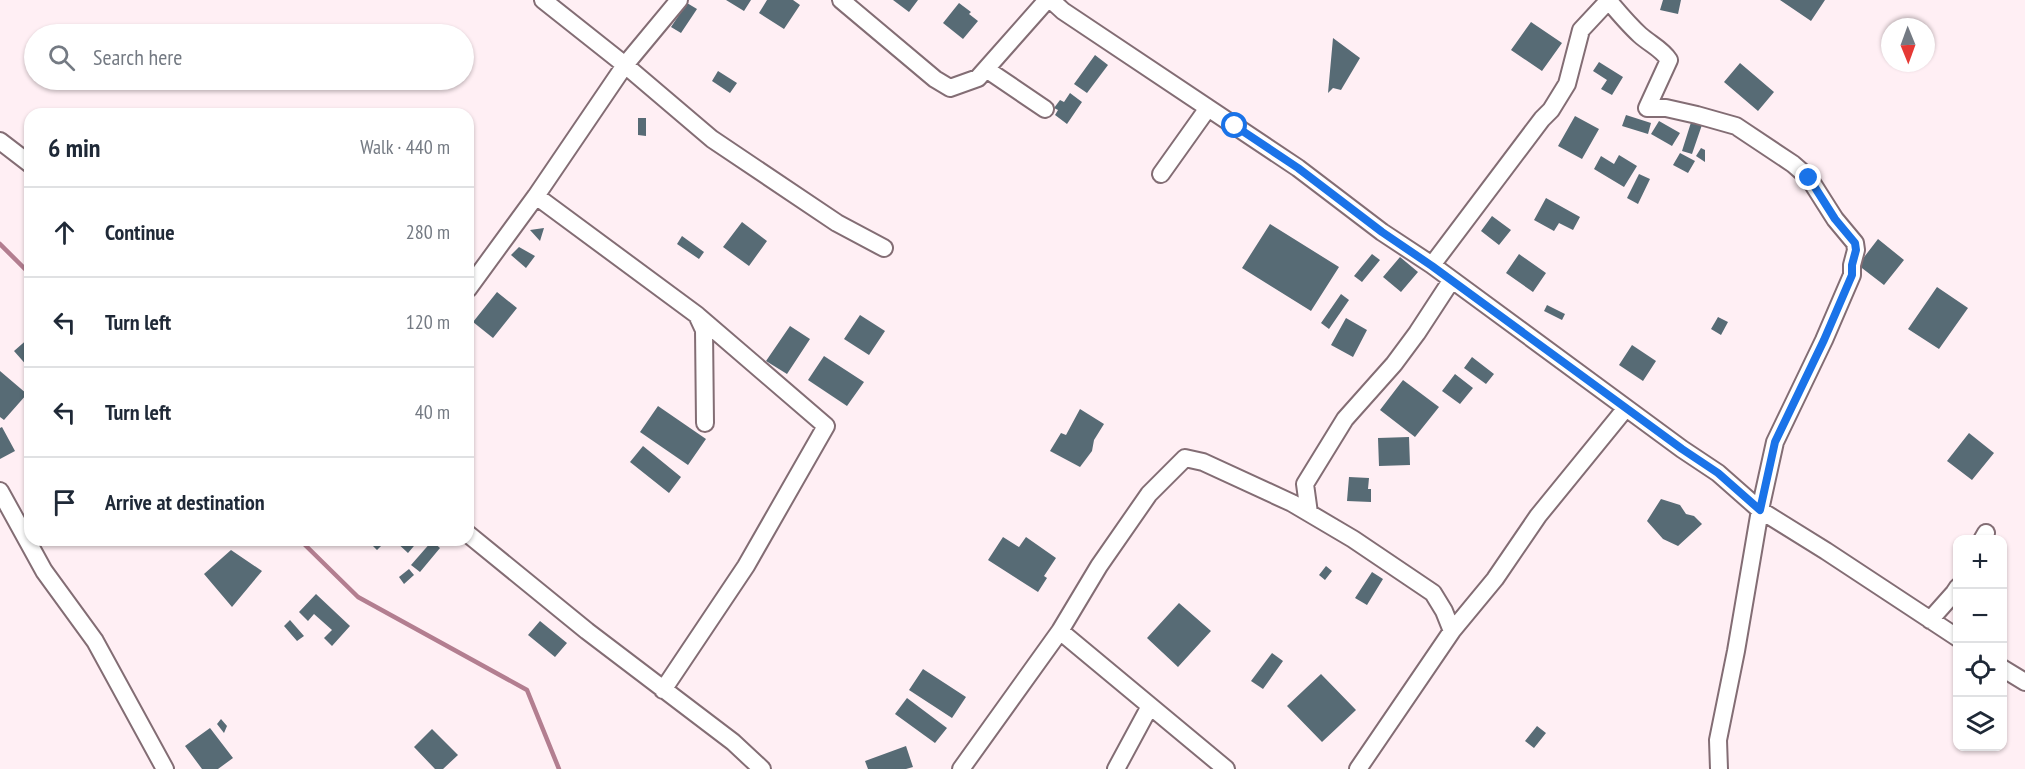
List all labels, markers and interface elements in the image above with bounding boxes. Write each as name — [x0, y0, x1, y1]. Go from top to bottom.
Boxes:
north arrow — [1881, 18, 1935, 72]
search box — [24, 24, 474, 90]
icon: search — [45, 41, 78, 74]
text: Search here — [93, 43, 182, 71]
route start — [1221, 112, 1247, 138]
text: 6 min — [48, 131, 101, 164]
text: Walk · 440 m — [360, 134, 450, 160]
route end — [1795, 164, 1821, 190]
icon: ahead — [48, 216, 81, 249]
text: Continue — [105, 218, 175, 246]
text: 280 m — [406, 219, 450, 245]
icon: left — [48, 306, 81, 339]
text: Turn left — [105, 308, 171, 336]
text: 120 m — [406, 309, 450, 335]
icon: left — [48, 396, 81, 429]
text: Turn left — [105, 398, 171, 426]
text: 40 m — [415, 399, 450, 425]
icon: arrive — [48, 486, 81, 519]
text: Arrive at destination — [105, 488, 265, 516]
map controls — [1953, 535, 2007, 751]
button: + — [1953, 535, 2007, 589]
button: − — [1953, 589, 2007, 643]
button: locate — [1953, 643, 2007, 697]
button: layers — [1953, 697, 2007, 751]

